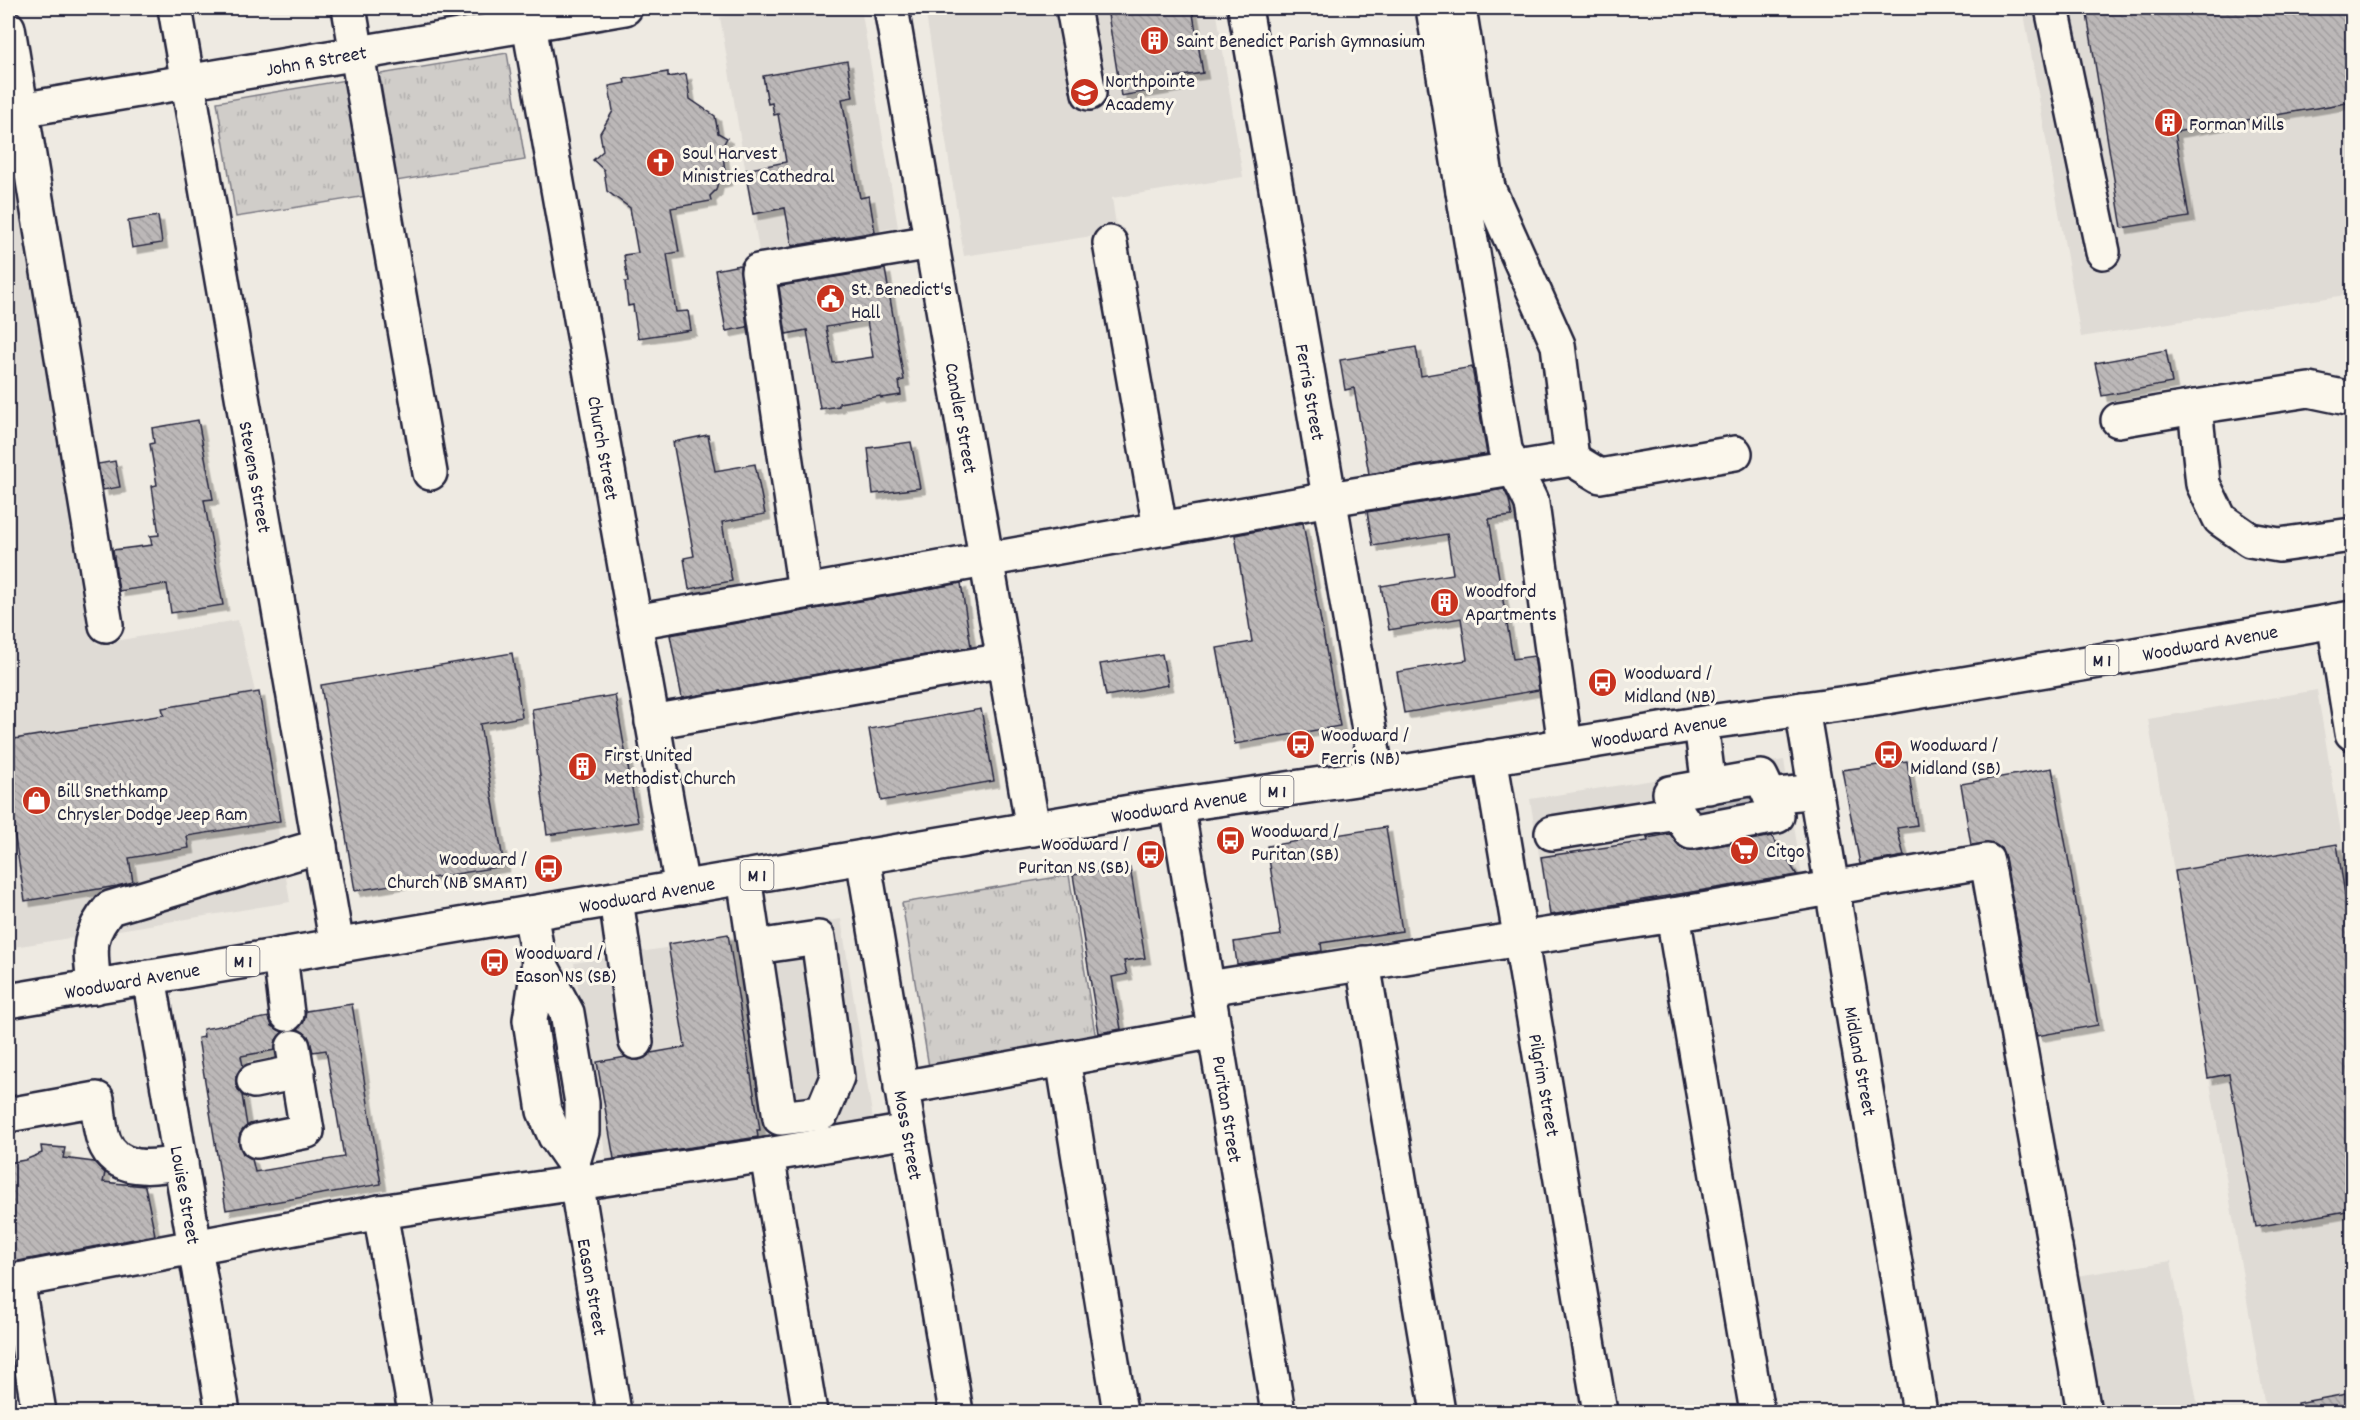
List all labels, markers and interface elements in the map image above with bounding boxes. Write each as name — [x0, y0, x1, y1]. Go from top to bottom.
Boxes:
building icon: Saint Benedict Parish Gymnasium — [1139, 24, 1171, 56]
place label: Saint Benedict Parish Gymnasium — [1176, 29, 1425, 57]
street label: John R Street — [264, 40, 369, 86]
place label: Northpointe Academy — [1105, 69, 1195, 120]
school or university icon: Northpointe Academy — [1068, 76, 1100, 108]
building icon: Forman Mills — [2152, 107, 2184, 139]
place label: Forman Mills — [2189, 112, 2285, 140]
place label: Soul Harvest Ministries Cathedral — [682, 141, 835, 192]
church icon: Soul Harvest Ministries Cathedral — [645, 147, 677, 179]
place label: St. Benedict's Hall — [851, 277, 952, 328]
public building icon: St. Benedict's Hall — [814, 283, 846, 315]
street label: Ferris Street — [1286, 342, 1330, 443]
street label: Candler Street — [936, 361, 983, 476]
street label: Church Street — [578, 394, 624, 503]
street label: Stevens Street — [229, 419, 277, 536]
place label: Woodford Apartments — [1465, 579, 1557, 630]
building icon: Woodford Apartments — [1428, 586, 1460, 618]
street label: Woodward Avenue — [2141, 619, 2281, 671]
road number: M 1 — [2086, 645, 2118, 675]
place label: Woodward / Midland (NB) — [1624, 661, 1715, 712]
bus stop icon: Woodward / Midland (NB) — [1587, 667, 1619, 699]
street label: Woodward Avenue — [1590, 708, 1730, 758]
place label: Woodward / Ferris (NB) — [1321, 723, 1409, 774]
bus stop icon: Woodward / Ferris (NB) — [1284, 729, 1316, 761]
place label: Woodward / Midland (SB) — [1910, 733, 2000, 784]
bus stop icon: Woodward / Midland (SB) — [1873, 739, 1905, 771]
place label: First United Methodist Church — [604, 743, 736, 794]
building icon: First United Methodist Church — [567, 750, 599, 782]
road number: M 1 — [1260, 776, 1294, 806]
place label: Bill Snethkamp Chrysler Dodge Jeep Ram — [57, 779, 248, 830]
street label: Woodward Avenue — [1110, 783, 1250, 833]
shop icon: Bill Snethkamp Chrysler Dodge Jeep Ram — [20, 785, 52, 817]
place label: Woodward / Puritan (SB) — [1251, 819, 1339, 870]
bus stop icon: Woodward / Puritan (SB) — [1214, 825, 1246, 857]
place label: Woodward / Puritan NS (SB) — [1018, 832, 1129, 883]
supermarket icon: Citgo — [1729, 834, 1761, 866]
bus stop icon: Woodward / Puritan NS (SB) — [1134, 838, 1166, 870]
place label: Citgo — [1766, 839, 1805, 867]
place label: Woodward / Church (NB SMART) — [387, 847, 527, 898]
bus stop icon: Woodward / Church (NB SMART) — [532, 853, 564, 885]
road number: M 1 — [740, 860, 774, 890]
street label: Woodward Avenue — [578, 871, 718, 923]
place label: Woodward / Eason NS (SB) — [515, 941, 616, 992]
road number: M 1 — [226, 946, 260, 976]
bus stop icon: Woodward / Eason NS (SB) — [478, 947, 510, 979]
street label: Woodward Avenue — [63, 957, 203, 1009]
street label: Midland Street — [1835, 1005, 1881, 1118]
street label: Pilgrim Street — [1519, 1032, 1565, 1139]
street label: Puritan Street — [1203, 1054, 1247, 1165]
street label: Moss Street — [884, 1088, 928, 1183]
street label: Louise Street — [161, 1144, 205, 1247]
street label: Eason Street — [568, 1237, 612, 1338]

